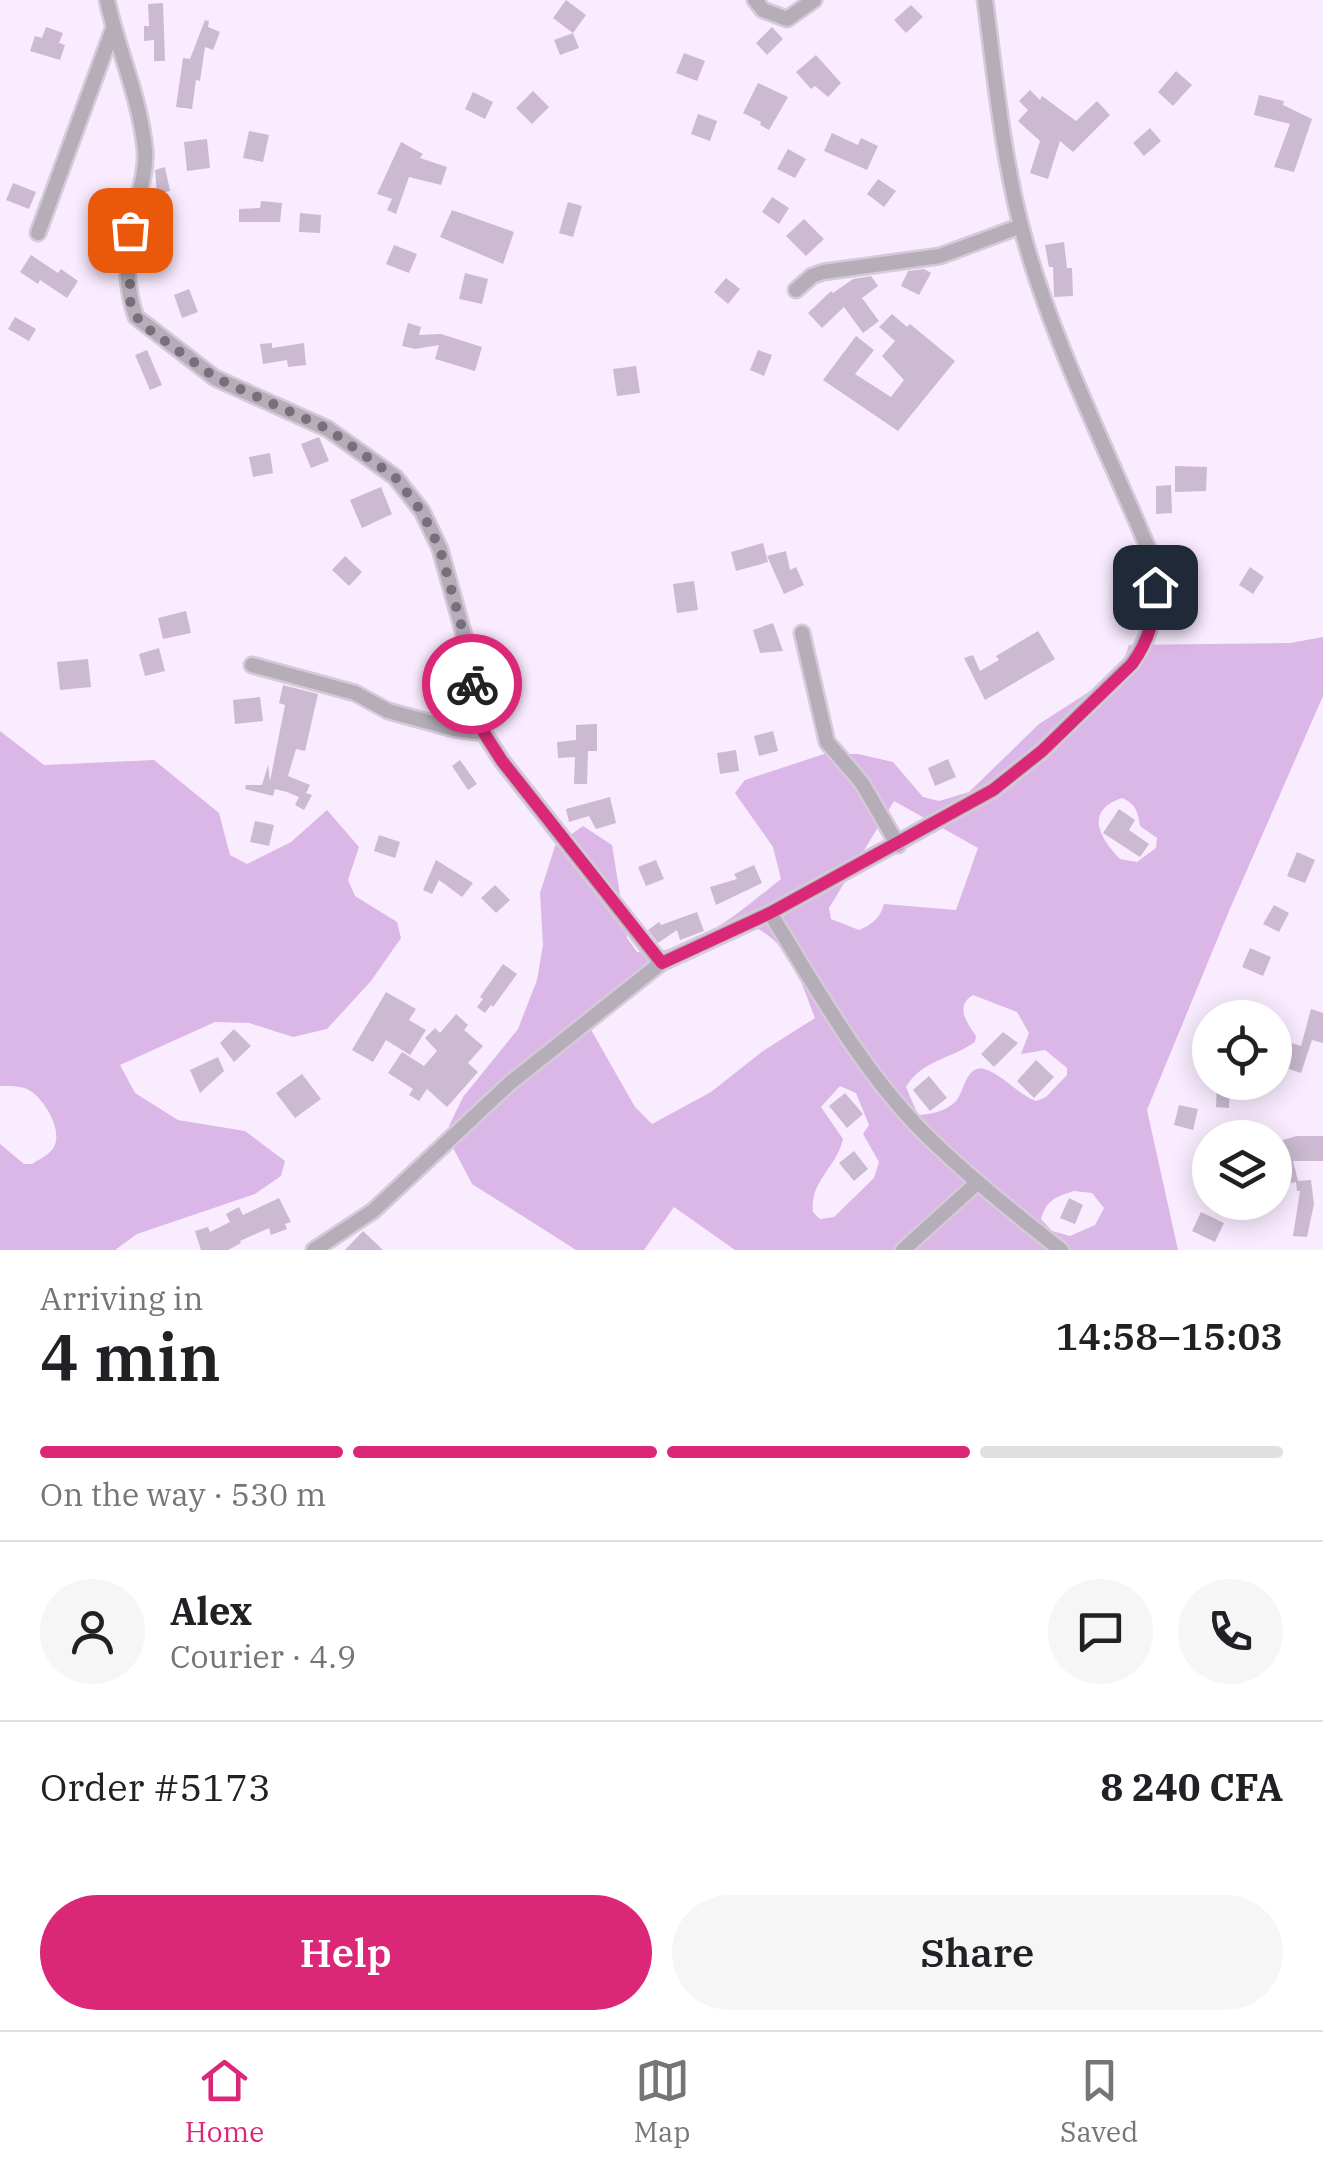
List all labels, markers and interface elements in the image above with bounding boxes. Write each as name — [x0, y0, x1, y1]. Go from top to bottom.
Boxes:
pin — [88, 188, 173, 273]
icon: bag — [103, 203, 158, 258]
pin — [1113, 545, 1198, 630]
icon: home — [1128, 560, 1183, 615]
courier — [422, 634, 522, 734]
icon: bike — [445, 657, 500, 712]
map controls — [1192, 1000, 1292, 1220]
button: locate — [1192, 1000, 1292, 1100]
button: layers — [1192, 1120, 1292, 1220]
text: Arriving in — [40, 1277, 203, 1319]
text: 14:58–15:03 — [1056, 1311, 1283, 1360]
text: 4 min — [40, 1314, 221, 1399]
text: On the way · 530 m — [40, 1473, 326, 1515]
button: person — [40, 1579, 145, 1684]
button: chat — [1048, 1579, 1153, 1684]
button: phone — [1178, 1579, 1283, 1684]
text: Alex — [170, 1586, 252, 1635]
text: Courier · 4.9 — [170, 1635, 356, 1677]
text: Order #5173 — [40, 1762, 271, 1811]
text: 8 240 CFA — [1100, 1762, 1283, 1811]
button: Help — [40, 1895, 652, 2010]
button: Share — [672, 1895, 1283, 2010]
tab: Home — [185, 2053, 264, 2150]
tab: Map — [634, 2053, 691, 2150]
tab: Saved — [1060, 2053, 1138, 2150]

